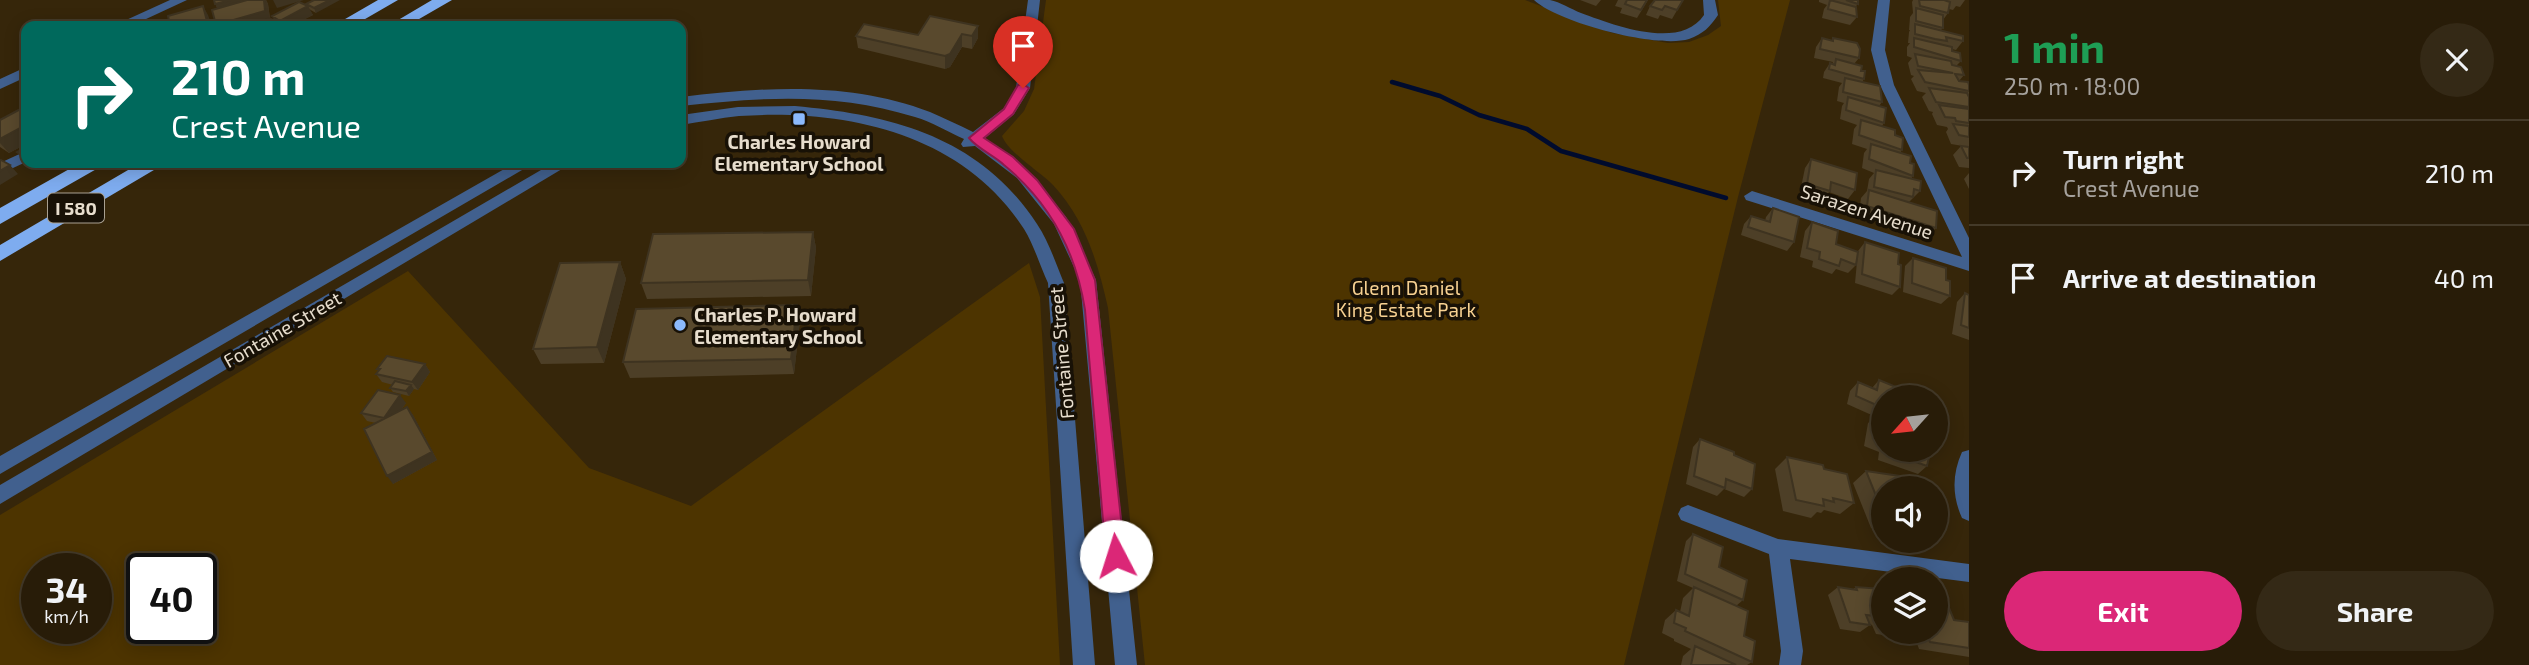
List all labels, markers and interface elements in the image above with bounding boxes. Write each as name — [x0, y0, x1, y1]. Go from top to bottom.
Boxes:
pin — [993, 16, 1053, 88]
text: 1 min — [2004, 21, 2105, 71]
button: close — [2420, 23, 2494, 97]
icon: arrive — [1004, 27, 1042, 65]
text: 210 m — [171, 46, 305, 105]
icon: right — [56, 49, 147, 140]
text: 250 m · 18:00 — [2004, 72, 2140, 100]
text: Crest Avenue — [171, 106, 361, 144]
marker: Charles Howard Elementary School — [791, 111, 807, 127]
place label: Charles Howard Elementary School — [715, 130, 884, 176]
text: Turn right — [2063, 143, 2184, 174]
icon: right — [2004, 154, 2042, 192]
text: 210 m — [2425, 157, 2494, 188]
text: Crest Avenue — [2063, 174, 2199, 202]
street label: Sarazen Avenue — [1798, 179, 1936, 243]
road number: I 580 — [48, 194, 104, 223]
icon: arrive — [2004, 259, 2042, 297]
text: Arrive at destination — [2063, 262, 2316, 293]
text: 40 m — [2434, 262, 2494, 293]
park label: Glenn Daniel King Estate Park — [1336, 276, 1476, 321]
street label: Fontaine Street — [219, 286, 345, 372]
street label: Fontaine Street — [1044, 286, 1078, 420]
place label: Charles P. Howard Elementary School — [694, 303, 864, 349]
marker: Charles P. Howard Elementary School — [672, 317, 688, 333]
north arrow — [1871, 385, 1948, 462]
map controls — [1871, 385, 1948, 644]
button: sound — [1871, 476, 1948, 553]
position arrow — [1079, 519, 1153, 593]
speed limit sign: 40 — [126, 553, 217, 644]
button: layers — [1871, 567, 1948, 644]
text: 34 — [45, 568, 88, 610]
button: Exit — [2004, 571, 2242, 651]
button: Share — [2256, 571, 2494, 651]
text: km/h — [44, 605, 89, 627]

